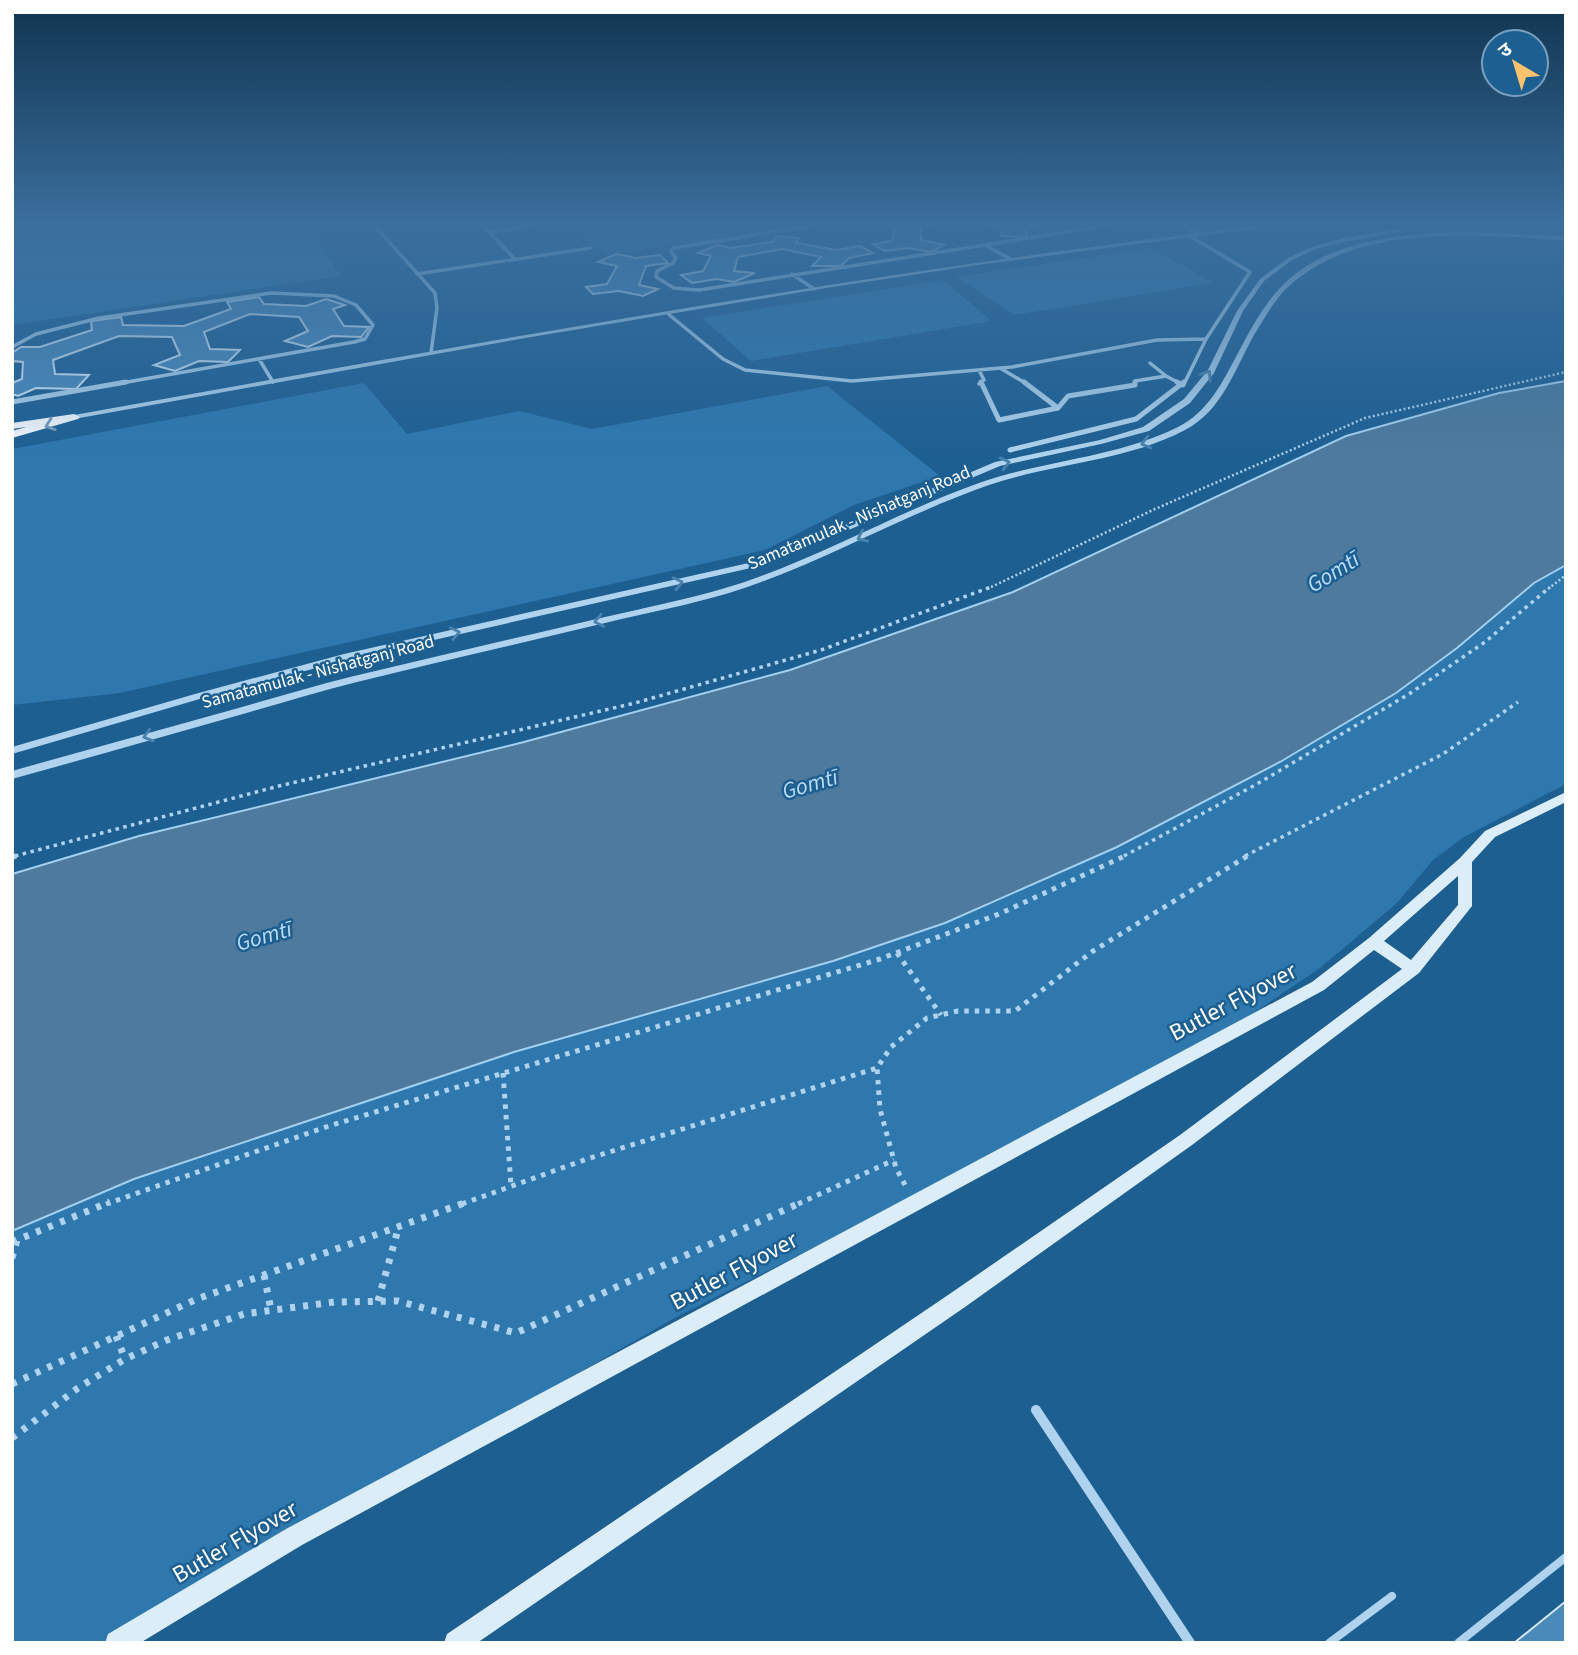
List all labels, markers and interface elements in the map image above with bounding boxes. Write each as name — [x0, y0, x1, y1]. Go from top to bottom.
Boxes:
north arrow — [1480, 28, 1550, 98]
text: उ — [1493, 36, 1519, 65]
one-way arrow — [1199, 370, 1211, 383]
one-way arrow — [44, 417, 56, 431]
one-way arrow — [1140, 435, 1152, 450]
one-way arrow — [999, 457, 1011, 471]
street label: Samatamulak - Nishatganj Road — [744, 460, 974, 576]
one-way arrow — [857, 529, 869, 543]
water label: Gomtī — [1300, 542, 1368, 601]
one-way arrow — [672, 577, 684, 592]
one-way arrow — [593, 613, 605, 628]
one-way arrow — [449, 626, 461, 641]
street label: Samatamulak - Nishatganj Road — [199, 629, 437, 715]
one-way arrow — [142, 727, 154, 742]
water label: Gomtī — [778, 760, 844, 808]
water label: Gomtī — [232, 912, 298, 960]
street label: Butler Flyover — [1163, 953, 1304, 1050]
street label: Butler Flyover — [664, 1222, 805, 1319]
street label: Butler Flyover — [166, 1492, 305, 1592]

